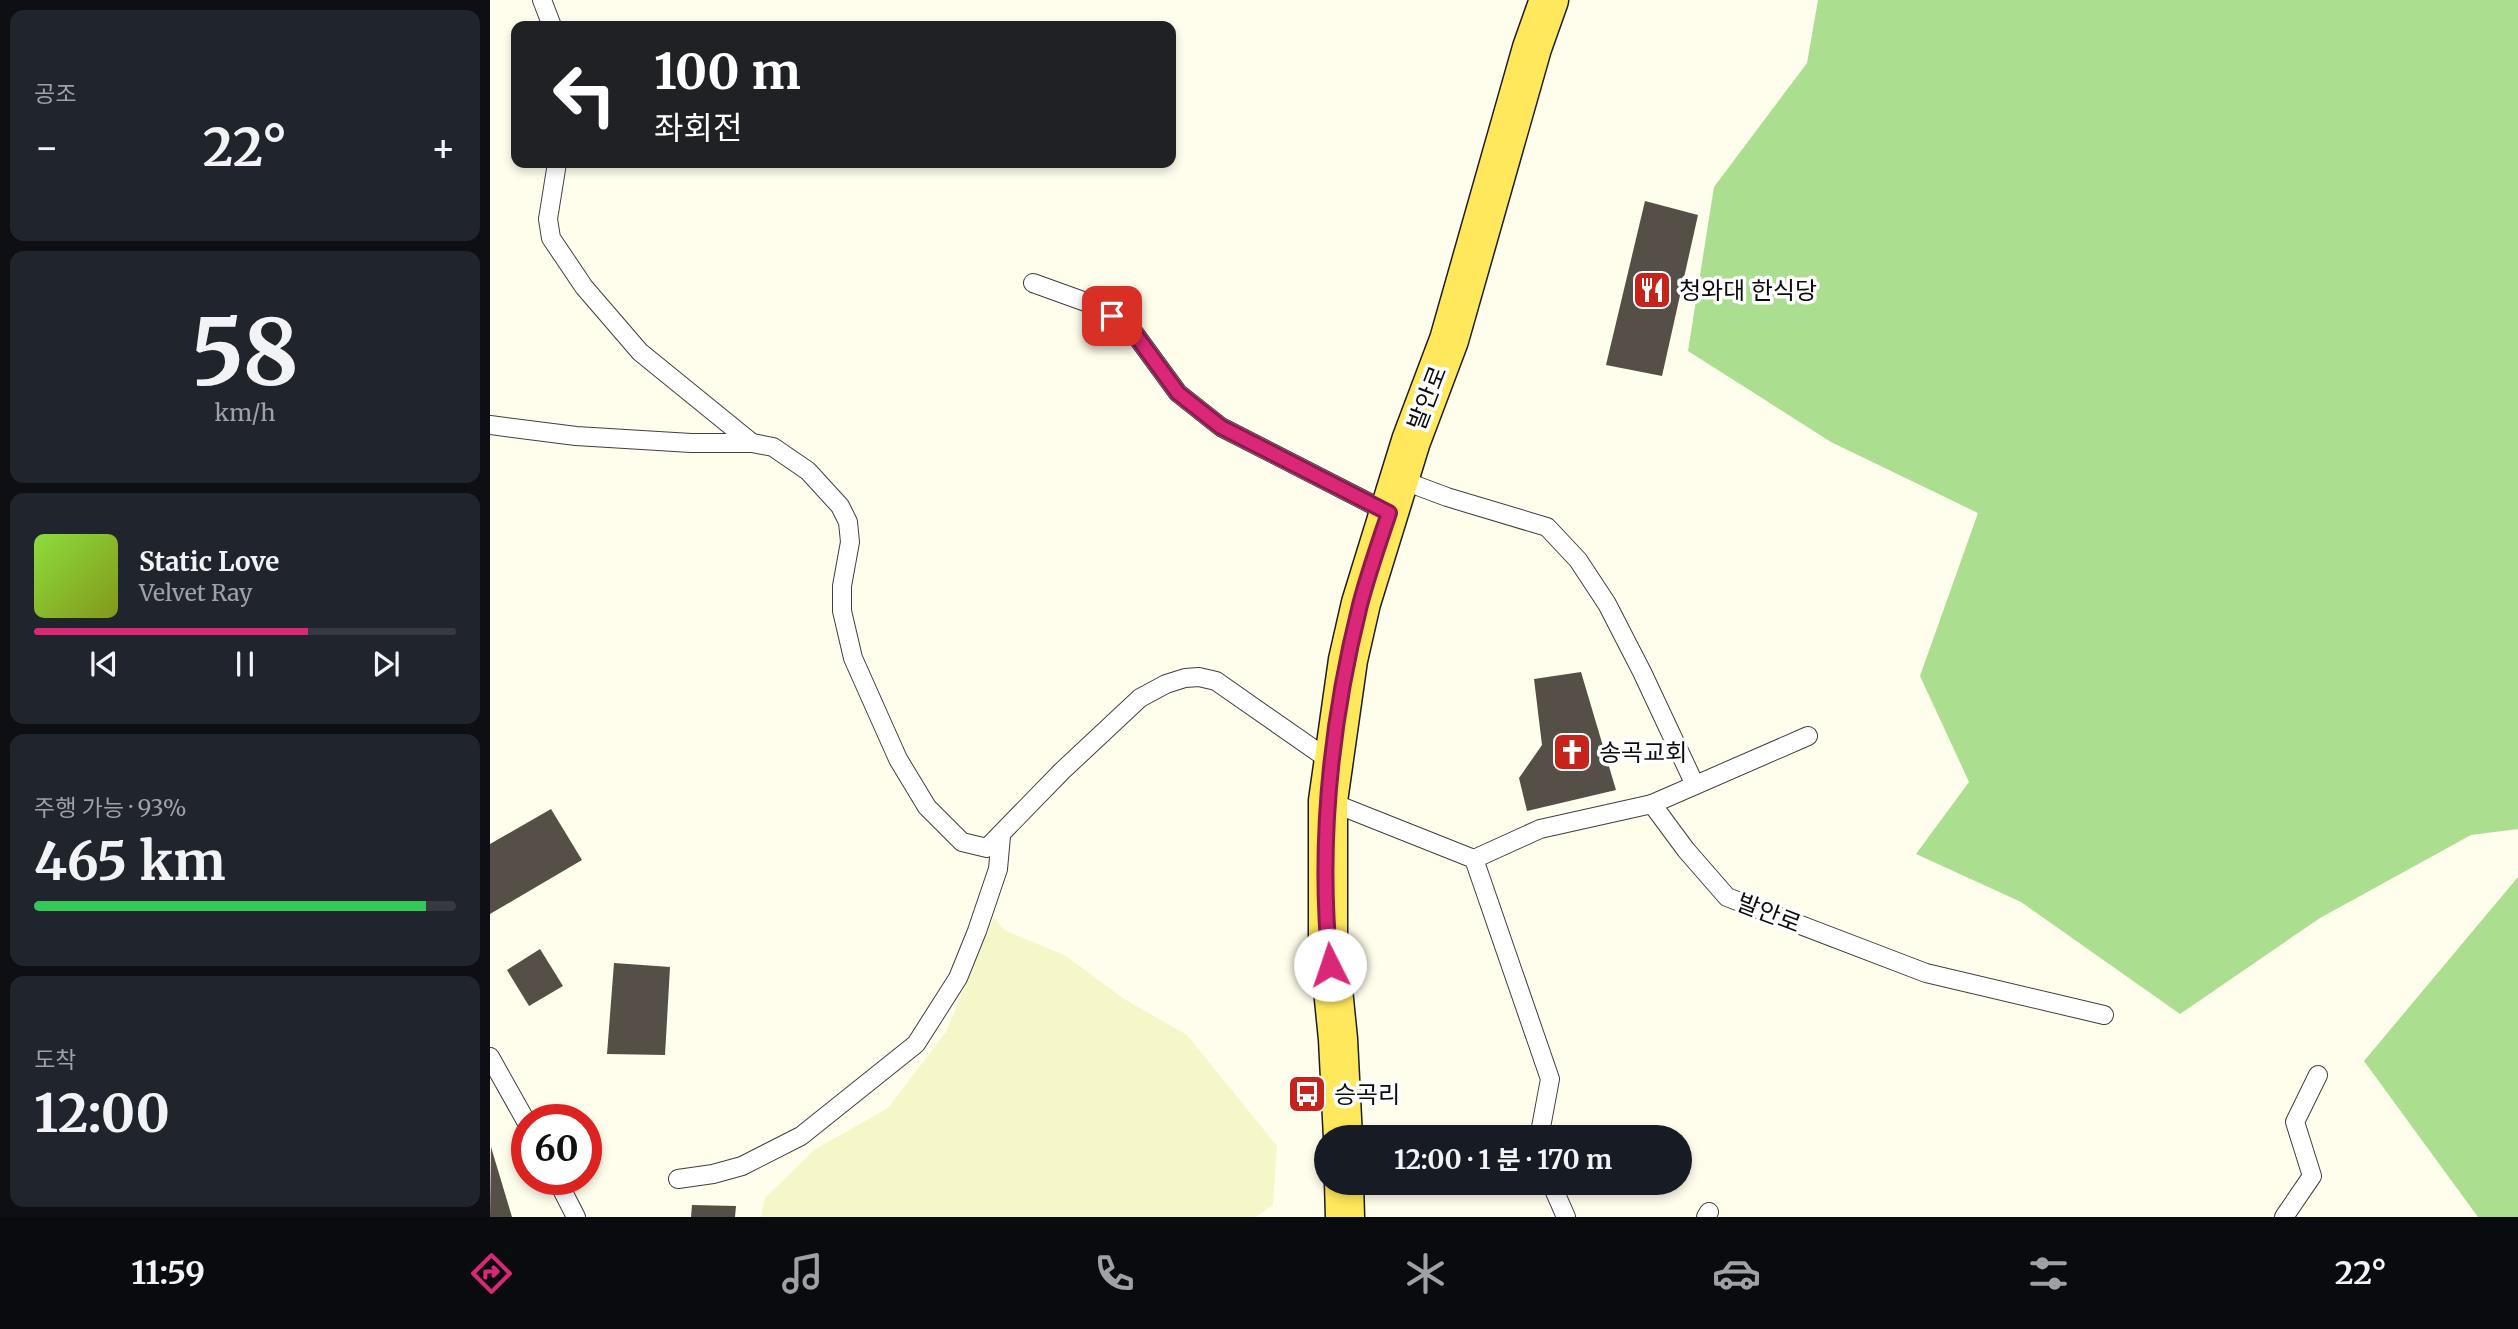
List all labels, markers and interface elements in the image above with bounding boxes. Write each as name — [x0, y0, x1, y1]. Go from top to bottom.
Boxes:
text: 100 m — [654, 41, 801, 102]
icon: left — [539, 49, 630, 140]
text: 공조 — [34, 79, 76, 108]
text: 좌회전 — [654, 108, 742, 148]
text: 22° — [203, 115, 287, 180]
text: − — [34, 124, 59, 171]
text: + — [431, 124, 456, 171]
restaurant icon: 청와대 한식당 — [1631, 269, 1673, 311]
place label: 청와대 한식당 — [1679, 275, 1817, 306]
pin — [1082, 286, 1142, 346]
text: 58 — [191, 295, 299, 410]
icon: arrive — [1093, 297, 1131, 335]
street label: 발안로 — [1401, 362, 1453, 434]
text: km/h — [215, 398, 275, 427]
text: Static Love — [139, 545, 279, 578]
text: Velvet Ray — [139, 578, 252, 607]
icon: previous — [85, 645, 123, 683]
icon: pause — [226, 645, 264, 683]
icon: next — [367, 645, 405, 683]
church icon: 송곡교회 — [1551, 731, 1593, 773]
place label: 송곡교회 — [1599, 737, 1687, 768]
text: 주행 가능 · 93% — [34, 793, 187, 822]
text: 465 km — [34, 829, 226, 894]
street label: 발안로 — [1733, 887, 1805, 939]
position arrow — [1293, 928, 1367, 1002]
text: 도착 — [34, 1045, 76, 1074]
bus stop icon: 승곡리 — [1286, 1073, 1328, 1115]
place label: 승곡리 — [1334, 1079, 1400, 1110]
text: 12:00 — [34, 1081, 170, 1146]
speed limit sign: 60 — [511, 1104, 602, 1195]
text: 12:00 · 1 분 · 170 m — [1394, 1143, 1612, 1176]
icon: directions — [467, 1249, 516, 1298]
icon: music — [778, 1249, 827, 1298]
icon: phone — [1090, 1249, 1139, 1298]
icon: climate — [1401, 1249, 1450, 1298]
icon: car — [1712, 1249, 1761, 1298]
icon: filters — [2024, 1249, 2073, 1298]
text: 11:59 — [131, 1253, 205, 1293]
text: 22° — [2335, 1253, 2387, 1293]

